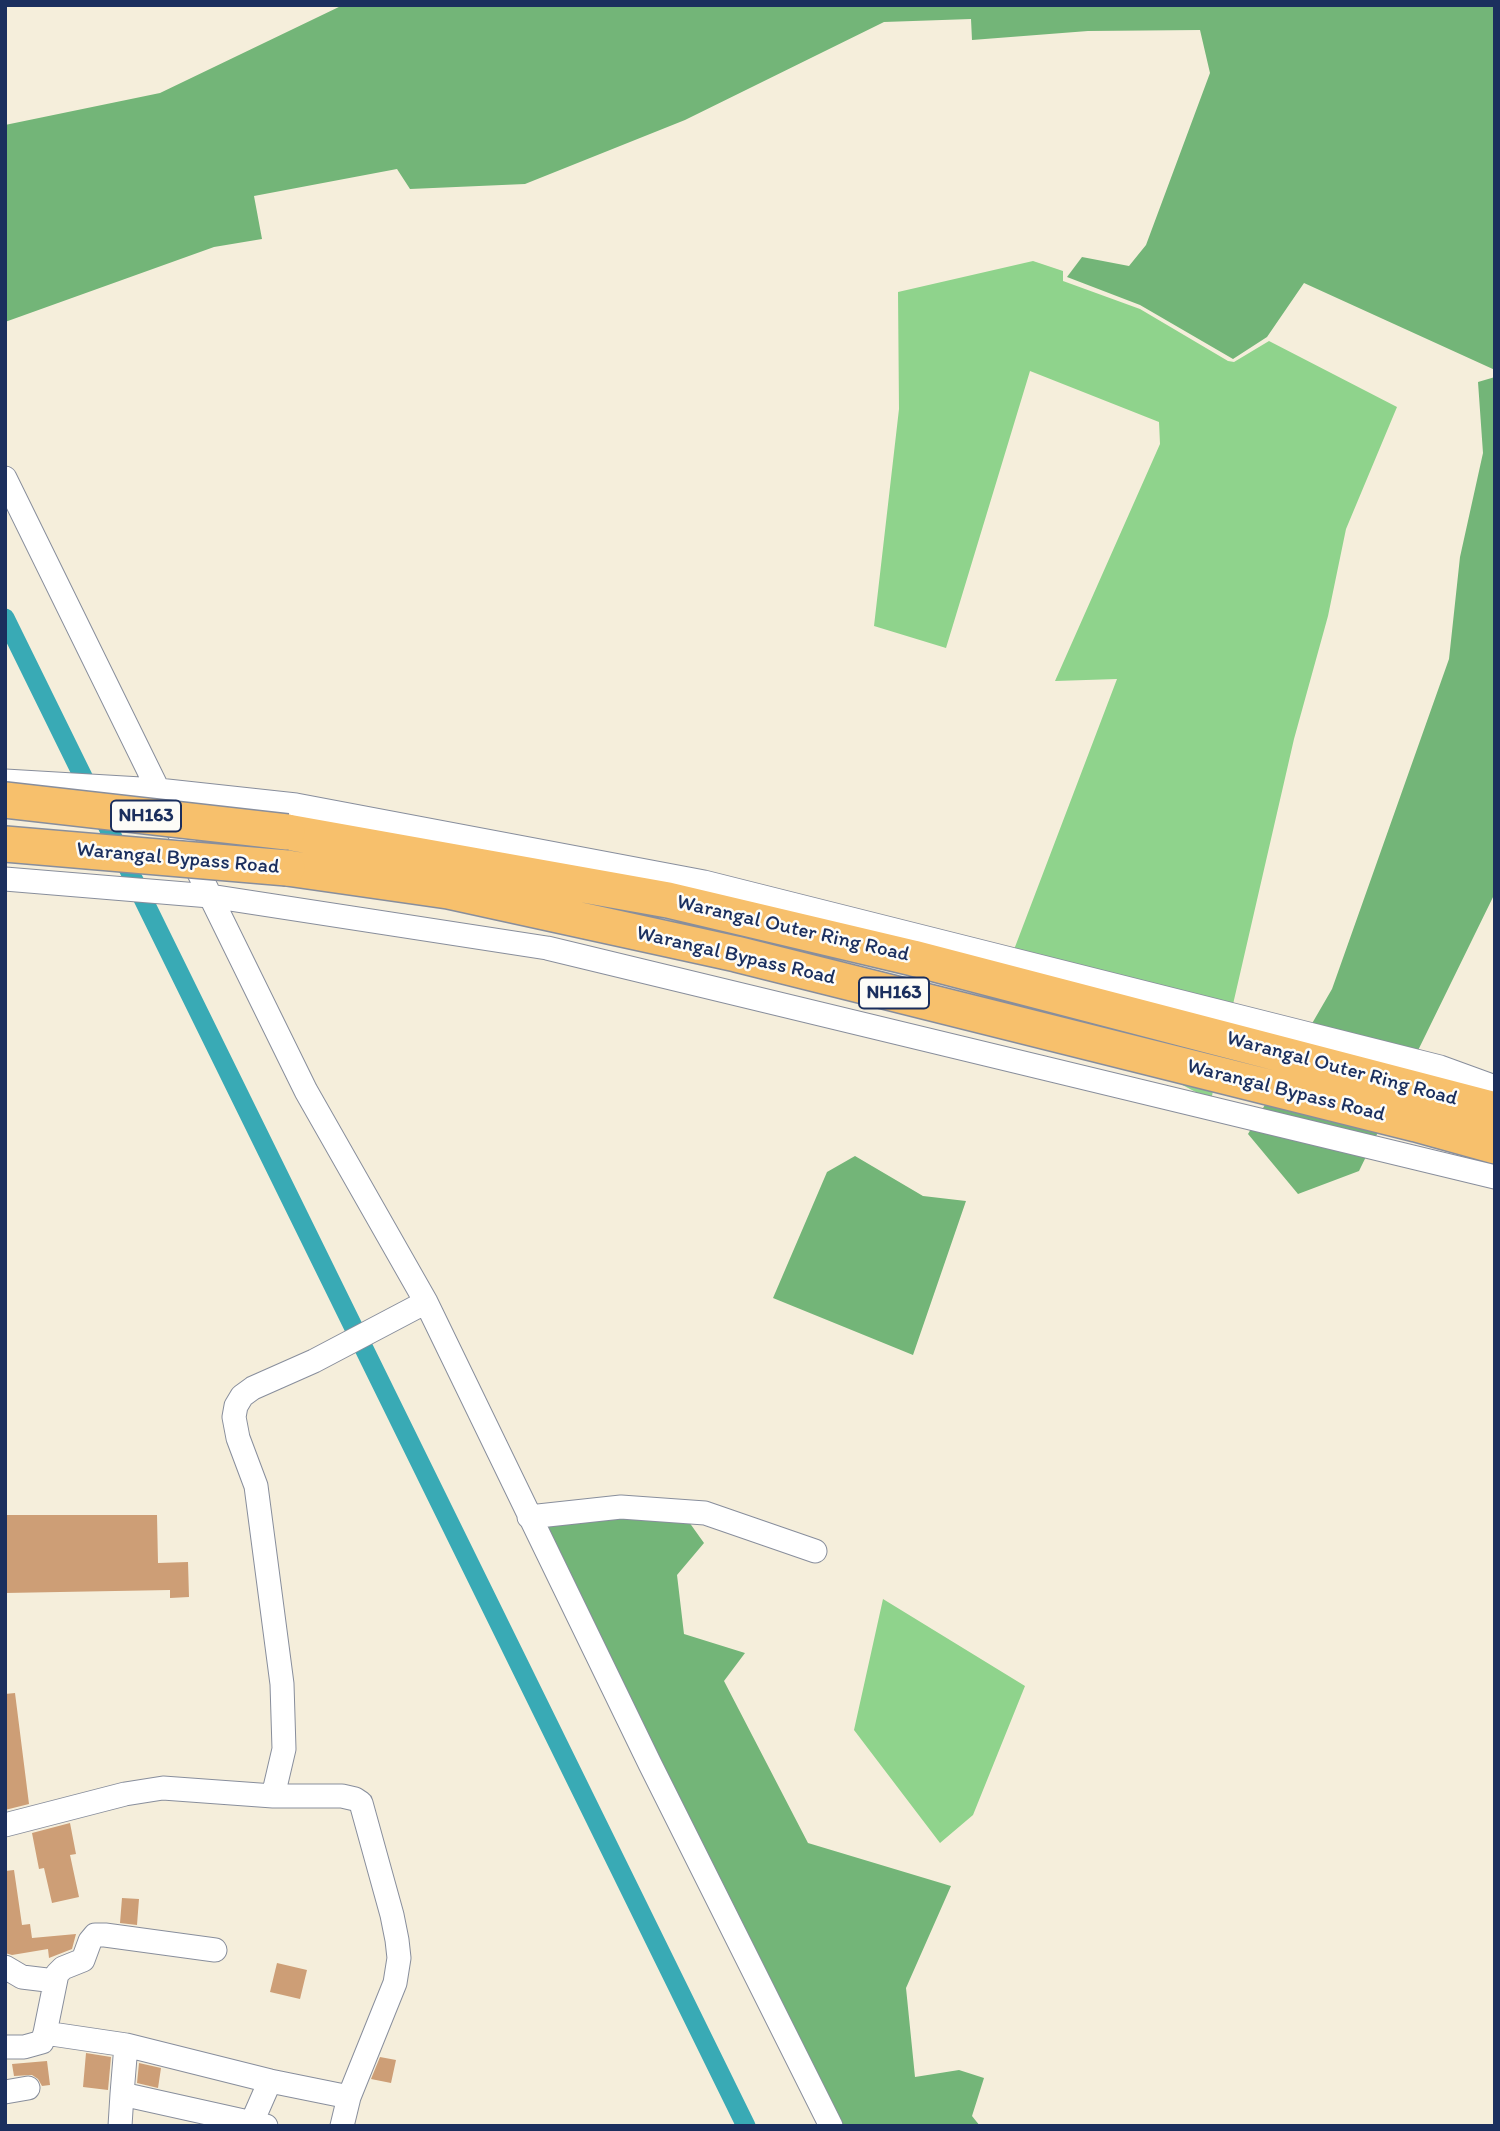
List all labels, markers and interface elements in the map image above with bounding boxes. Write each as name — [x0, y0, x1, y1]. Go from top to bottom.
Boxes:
road number: NH163 — [111, 800, 181, 832]
street label: Warangal Bypass Road — [75, 838, 281, 880]
street label: Warangal Outer Ring Road — [674, 890, 912, 968]
street label: Warangal Bypass Road — [634, 921, 838, 991]
road number: NH163 — [859, 978, 929, 1009]
street label: Warangal Outer Ring Road — [1224, 1026, 1460, 1112]
street label: Warangal Bypass Road — [1184, 1054, 1388, 1128]

